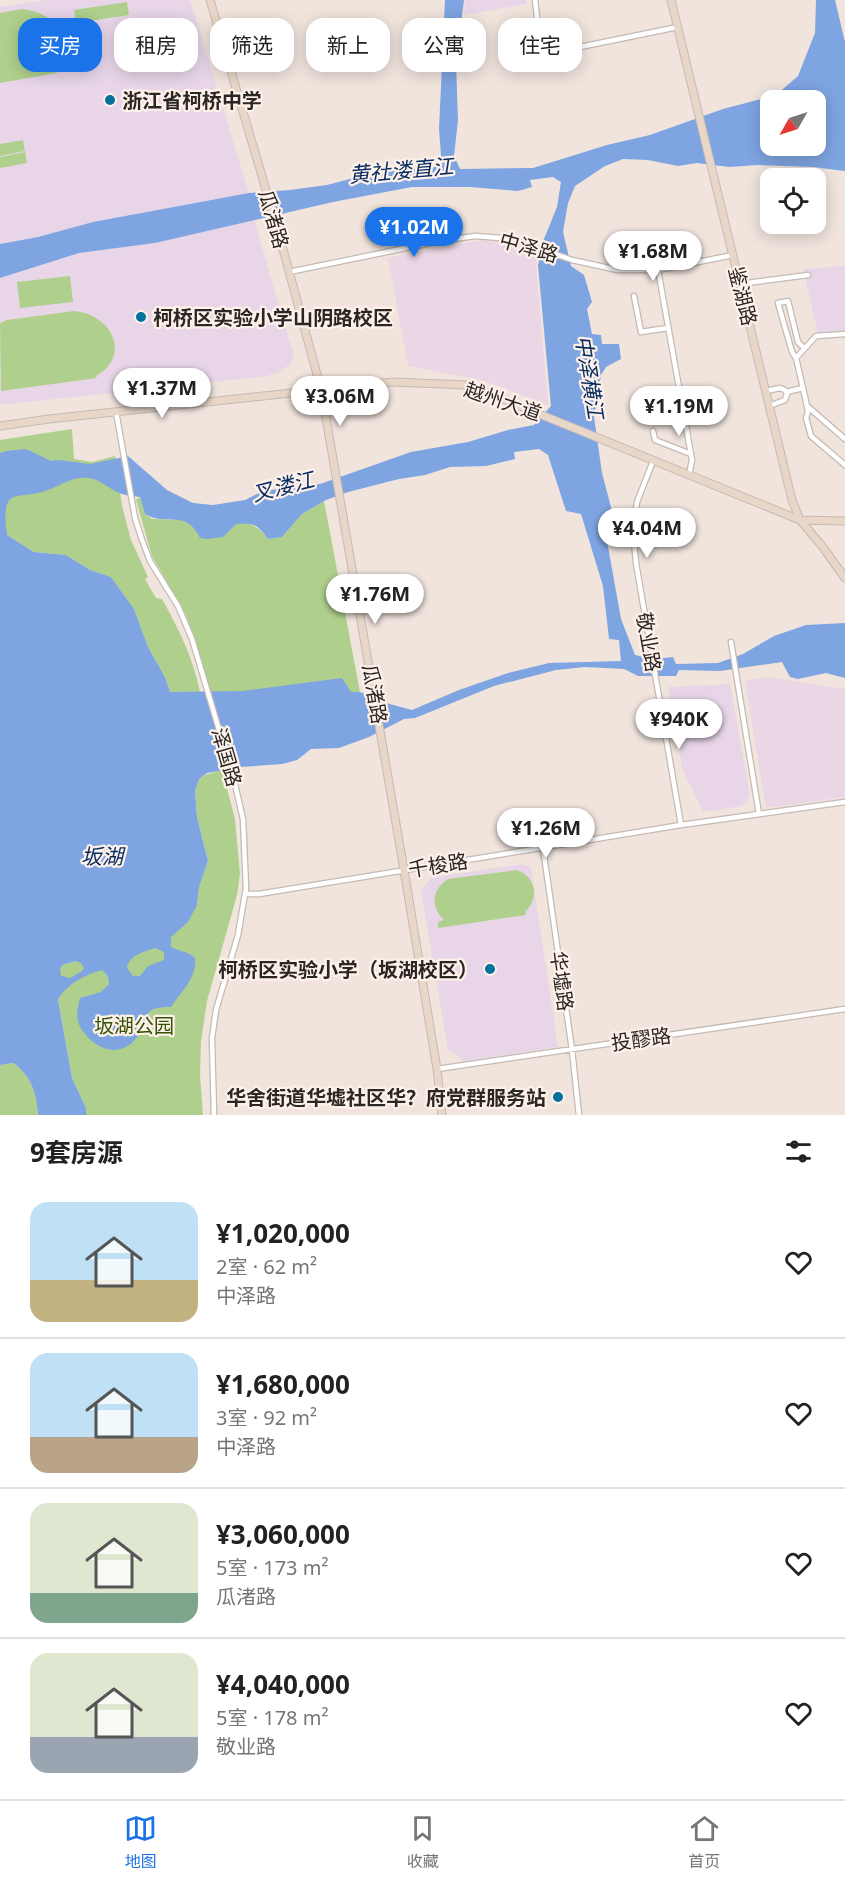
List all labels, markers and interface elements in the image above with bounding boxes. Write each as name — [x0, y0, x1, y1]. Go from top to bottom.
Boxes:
chip: 买房 — [18, 18, 102, 72]
chip: 租房 — [114, 18, 198, 72]
chip: 筛选 — [210, 18, 294, 72]
chip: 新上 — [306, 18, 390, 72]
chip: 公寓 — [402, 18, 486, 72]
chip: 住宅 — [498, 18, 582, 72]
place label: 浙江省柯桥中学 — [122, 87, 262, 114]
north arrow — [760, 90, 826, 156]
map controls — [760, 90, 826, 234]
marker: 浙江省柯桥中学 — [103, 93, 117, 107]
water label: 黄社溇直江 — [347, 151, 457, 189]
button: locate — [760, 168, 826, 234]
street label: 瓜渚路 — [253, 186, 295, 252]
pin: ¥1.02M — [365, 207, 463, 258]
text: ¥1.02M — [379, 213, 449, 240]
street label: 中泽路 — [496, 226, 562, 268]
pin: ¥1.68M — [604, 231, 702, 282]
text: ¥1.68M — [618, 237, 688, 264]
street label: 鉴湖路 — [723, 264, 763, 328]
place label: 柯桥区实验小学山阴路校区 — [153, 304, 393, 331]
marker: 柯桥区实验小学山阴路校区 — [134, 310, 148, 324]
water label: 中泽横江 — [570, 333, 611, 423]
pin: ¥1.37M — [113, 368, 211, 419]
text: ¥1.37M — [127, 374, 197, 401]
street label: 越州大道 — [461, 375, 545, 427]
pin: ¥3.06M — [291, 376, 389, 427]
text: ¥3.06M — [305, 382, 375, 409]
pin: ¥1.19M — [630, 386, 728, 437]
text: ¥1.19M — [644, 392, 714, 419]
water label: 叉溇江 — [249, 464, 319, 507]
pin: ¥4.04M — [598, 508, 696, 559]
text: ¥4.04M — [612, 514, 682, 541]
pin: ¥1.76M — [326, 574, 424, 625]
text: ¥1.76M — [340, 580, 410, 607]
street label: 敬业路 — [630, 610, 668, 674]
street label: 瓜渚路 — [356, 662, 394, 726]
pin: ¥940K — [637, 699, 721, 750]
text: ¥940K — [649, 705, 709, 732]
street label: 泽国路 — [206, 724, 248, 790]
pin: ¥1.26M — [497, 808, 595, 859]
text: ¥1.26M — [511, 814, 581, 841]
water label: 坂湖 — [81, 842, 126, 870]
street label: 千梭路 — [406, 847, 470, 883]
street label: 华墟路 — [544, 949, 580, 1013]
place label: 柯桥区实验小学（坂湖校区） — [218, 956, 478, 983]
marker: 柯桥区实验小学（坂湖校区） — [483, 962, 497, 976]
park label: 坂湖公园 — [94, 1012, 174, 1039]
street label: 投醪路 — [609, 1021, 673, 1057]
place label: 华舍街道华墟社区华？府党群服务站 — [226, 1084, 546, 1111]
marker: 华舍街道华墟社区华？府党群服务站 — [551, 1090, 565, 1104]
text: 9套房源 — [30, 1134, 123, 1170]
icon: filters — [782, 1135, 815, 1168]
text: ¥1,020,000 — [216, 1215, 350, 1251]
icon: home — [78, 1226, 150, 1298]
icon: heart — [782, 1246, 815, 1279]
text: 2室 · 62 m² — [216, 1253, 317, 1280]
text: 中泽路 — [216, 1282, 276, 1309]
text: ¥1,680,000 — [216, 1366, 350, 1402]
icon: home — [78, 1377, 150, 1449]
icon: heart — [782, 1397, 815, 1430]
text: 3室 · 92 m² — [216, 1404, 317, 1431]
text: 中泽路 — [216, 1433, 276, 1460]
text: ¥3,060,000 — [216, 1516, 350, 1552]
icon: home — [78, 1527, 150, 1599]
icon: heart — [782, 1547, 815, 1580]
text: 5室 · 173 m² — [216, 1554, 328, 1581]
text: 瓜渚路 — [216, 1583, 276, 1610]
text: ¥4,040,000 — [216, 1666, 350, 1702]
icon: home — [78, 1677, 150, 1749]
icon: heart — [782, 1697, 815, 1730]
text: 5室 · 178 m² — [216, 1704, 328, 1731]
text: 敬业路 — [216, 1733, 276, 1760]
tab: 地图 — [124, 1812, 157, 1872]
tab: 收藏 — [406, 1812, 439, 1872]
tab: 首页 — [688, 1812, 721, 1872]

